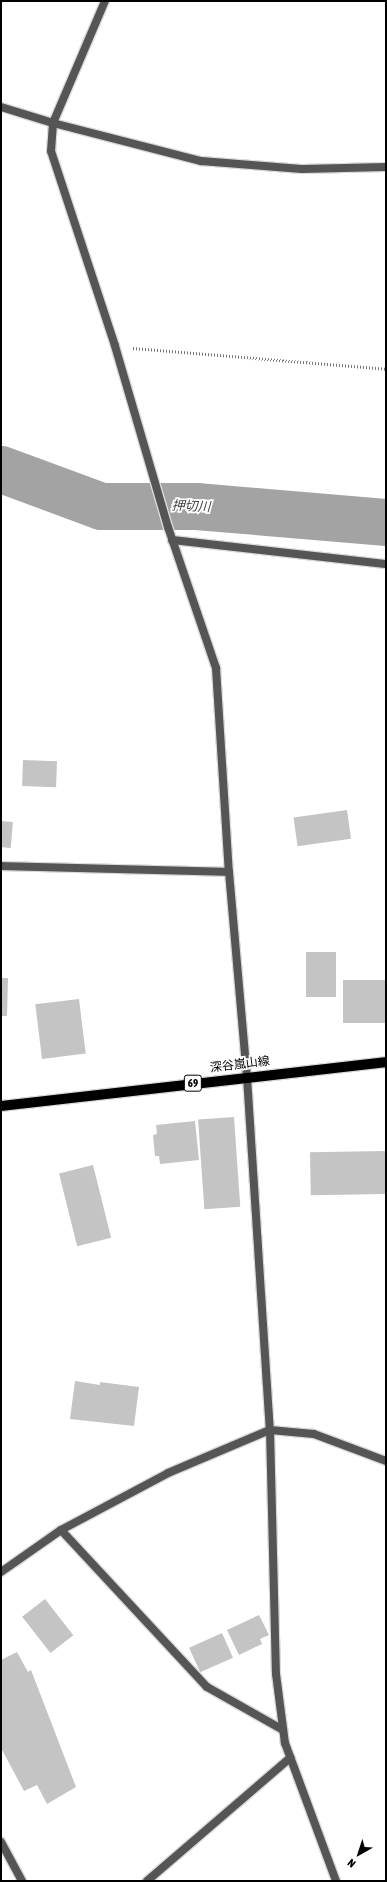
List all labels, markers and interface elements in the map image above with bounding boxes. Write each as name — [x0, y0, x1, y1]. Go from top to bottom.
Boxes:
water label: 押切川 — [171, 499, 211, 515]
street label: 深谷嵐山線 — [209, 1054, 271, 1076]
road number: 69 — [183, 1074, 203, 1092]
north arrow — [339, 1834, 379, 1874]
text: N — [345, 1857, 358, 1870]

